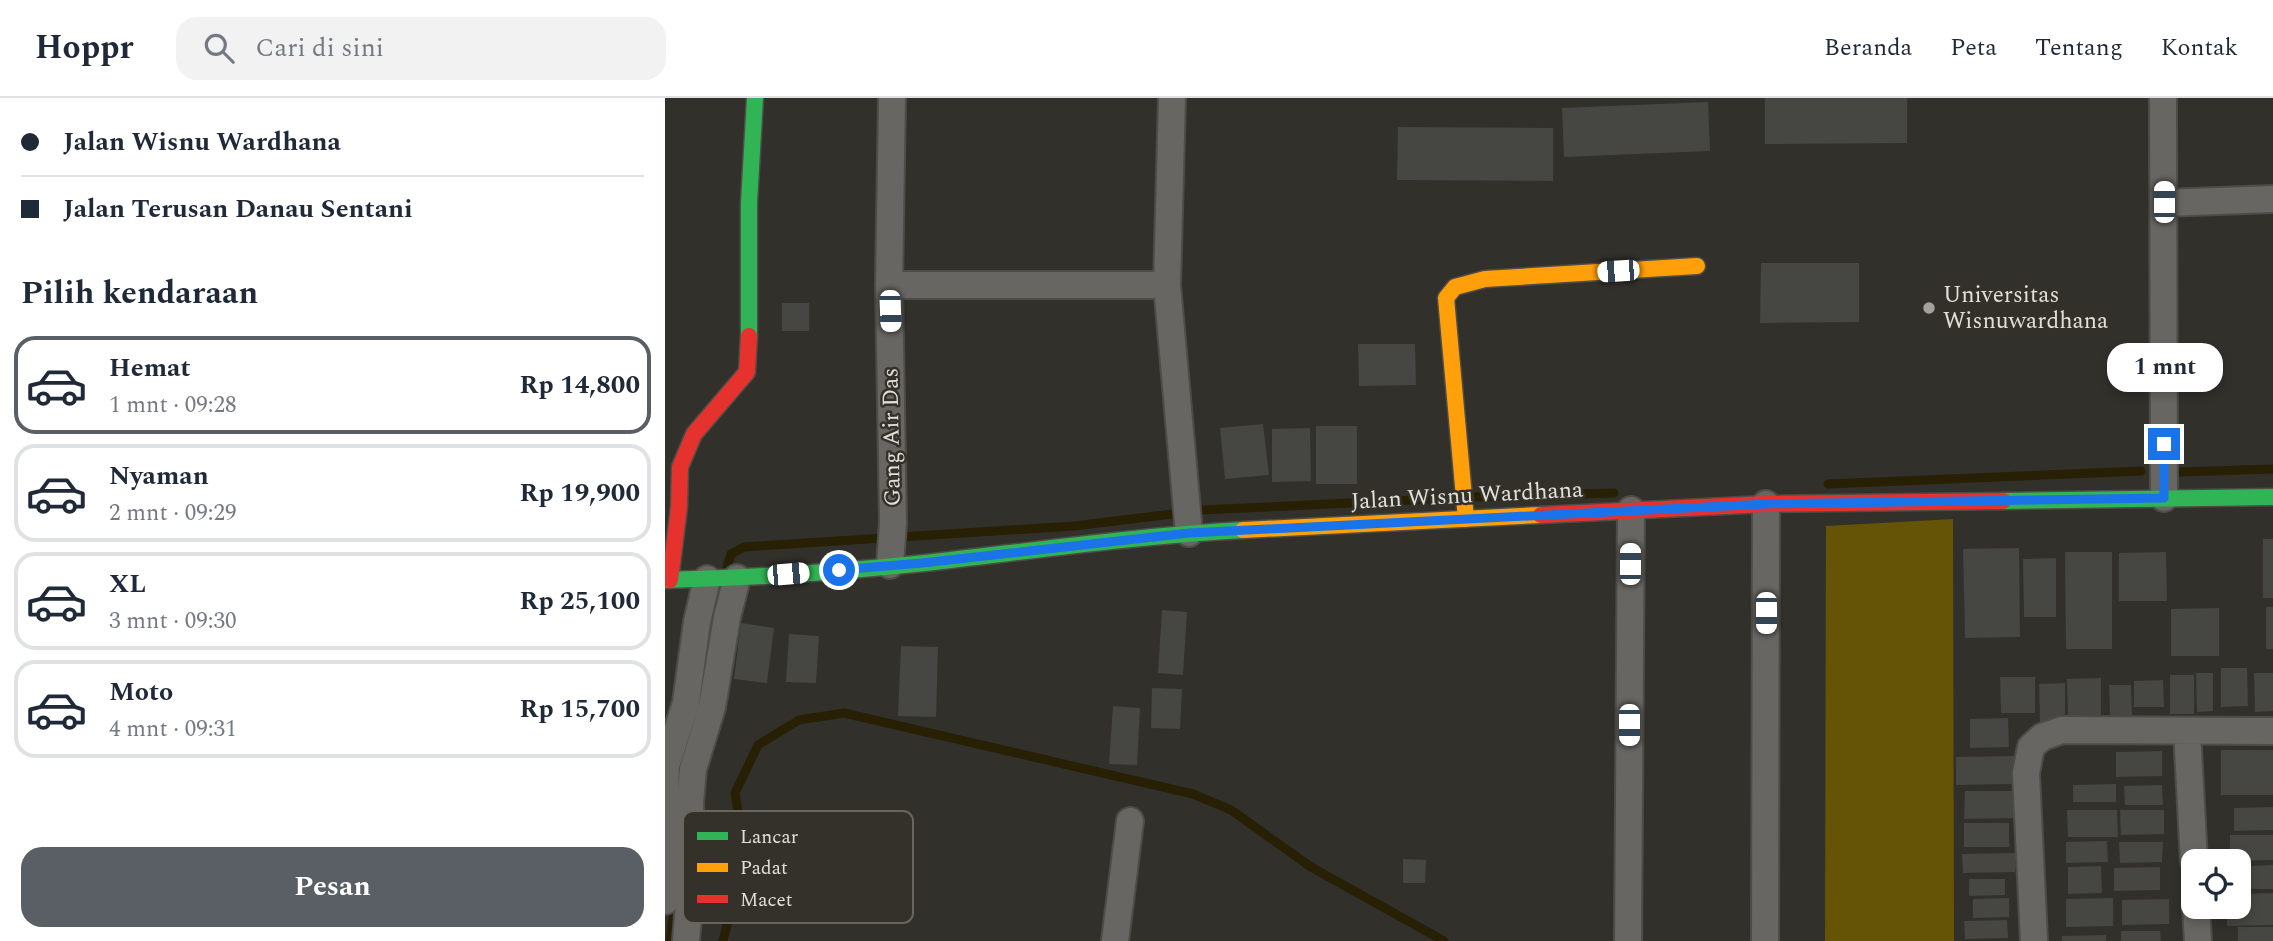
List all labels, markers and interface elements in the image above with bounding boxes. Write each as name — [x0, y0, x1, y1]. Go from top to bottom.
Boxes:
search box — [176, 17, 666, 80]
text: Hoppr — [35, 23, 134, 73]
text: Cari di sini — [256, 28, 384, 68]
icon: search — [200, 29, 238, 67]
text: Beranda — [1824, 30, 1912, 66]
text: Peta — [1950, 30, 1997, 66]
text: Tentang — [2035, 30, 2123, 66]
text: Kontak — [2161, 30, 2238, 66]
text: Jalan Wisnu Wardhana — [63, 122, 341, 162]
car — [2154, 181, 2175, 223]
text: Jalan Terusan Danau Sentani — [63, 189, 413, 229]
car — [1597, 259, 1640, 283]
text: Pilih kendaraan — [21, 269, 258, 318]
place label: Universitas Wisnuwardhana — [1943, 278, 2108, 339]
car — [879, 290, 902, 332]
marker: Universitas Wisnuwardhana — [1921, 300, 1937, 316]
callout: 1 mnt — [2106, 342, 2222, 392]
text: Hemat — [109, 348, 190, 388]
text: 1 mnt — [2134, 350, 2196, 385]
icon: car — [25, 354, 88, 417]
text: Rp 14,800 — [519, 365, 640, 405]
street label: Gang Air Das — [873, 367, 911, 507]
text: 1 mnt · 09:28 — [109, 388, 237, 423]
route end — [2148, 428, 2180, 460]
text: Nyaman — [109, 456, 209, 496]
icon: car — [25, 462, 88, 525]
street label: Jalan Wisnu Wardhana — [1350, 472, 1584, 520]
text: Rp 19,900 — [519, 473, 640, 513]
text: 2 mnt · 09:29 — [109, 496, 237, 531]
car — [1620, 543, 1641, 585]
route start — [823, 554, 855, 586]
car — [767, 562, 810, 586]
text: XL — [109, 564, 146, 604]
icon: car — [25, 570, 88, 633]
text: Rp 25,100 — [519, 581, 640, 621]
car — [1756, 592, 1777, 634]
text: 3 mnt · 09:30 — [109, 604, 237, 639]
text: Moto — [109, 672, 173, 712]
icon: car — [25, 678, 88, 741]
text: Rp 15,700 — [519, 689, 640, 729]
car — [1619, 704, 1640, 746]
text: 4 mnt · 09:31 — [109, 712, 237, 747]
legend — [683, 811, 913, 923]
text: Lancar — [740, 823, 799, 852]
button: Pesan — [21, 847, 644, 927]
map controls — [2181, 849, 2251, 919]
button: locate — [2181, 849, 2251, 919]
text: Padat — [740, 854, 788, 883]
text: Macet — [740, 886, 793, 915]

